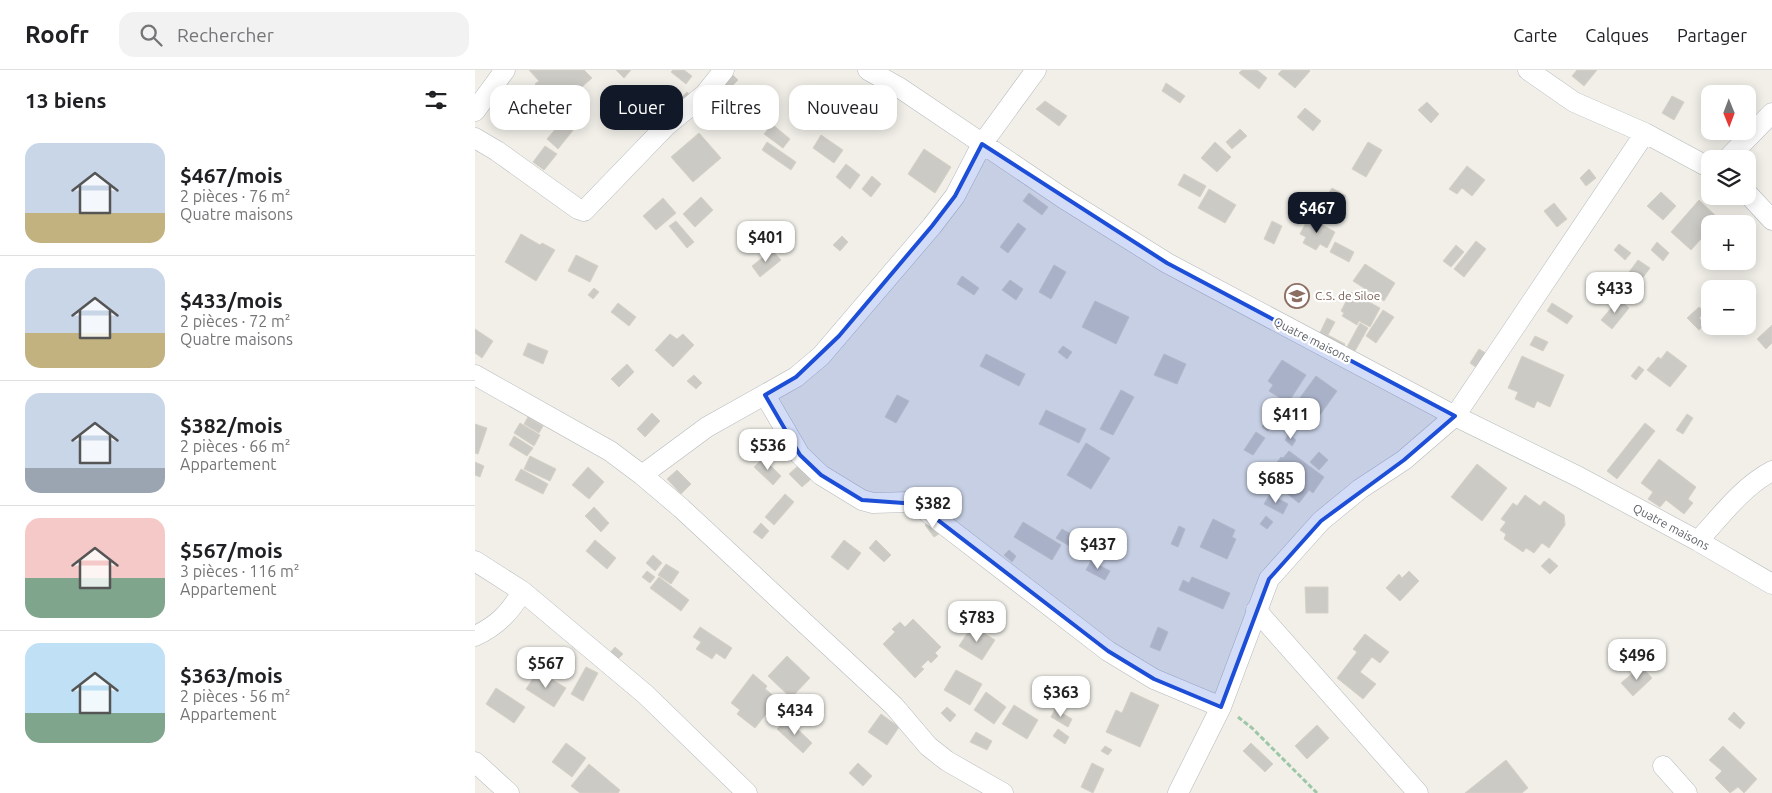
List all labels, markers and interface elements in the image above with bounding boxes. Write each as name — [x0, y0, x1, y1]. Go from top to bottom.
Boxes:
search box — [119, 12, 469, 57]
text: Roofr — [25, 21, 89, 48]
icon: search — [137, 21, 165, 49]
text: Rechercher — [177, 24, 274, 46]
text: Carte — [1513, 25, 1557, 45]
text: Calques — [1585, 25, 1649, 45]
text: Partager — [1677, 25, 1747, 45]
chip: Acheter — [490, 85, 590, 130]
chip: Louer — [600, 85, 683, 130]
chip: Filtres — [693, 85, 779, 130]
chip: Nouveau — [789, 85, 897, 130]
north arrow — [1701, 85, 1756, 140]
map controls — [1701, 85, 1756, 335]
icon: filters — [422, 86, 450, 114]
text: 13 biens — [25, 88, 106, 112]
button: layers — [1701, 150, 1756, 205]
icon: home — [65, 163, 125, 223]
text: $467/mois — [180, 163, 283, 187]
text: 2 pièces · 76 m² — [180, 187, 290, 205]
pin: $467 — [1287, 191, 1347, 234]
text: $467 — [1299, 199, 1335, 217]
text: Quatre maisons — [180, 205, 293, 223]
button: + — [1701, 215, 1756, 270]
pin: $401 — [736, 220, 796, 263]
text: $401 — [748, 228, 784, 246]
pin: $433 — [1585, 272, 1645, 314]
text: $433 — [1597, 279, 1633, 297]
button: − — [1701, 280, 1756, 335]
school or university icon: C.S. de Siloe — [1284, 283, 1310, 309]
icon: home — [65, 288, 125, 348]
text: $433/mois — [180, 288, 283, 312]
place label: C.S. de Siloe — [1315, 289, 1380, 302]
text: 2 pièces · 72 m² — [180, 312, 290, 330]
street label: Quatre maisons — [1272, 315, 1353, 365]
text: Quatre maisons — [180, 330, 293, 348]
pin: $411 — [1261, 398, 1321, 440]
text: $411 — [1273, 405, 1309, 423]
icon: home — [65, 413, 125, 473]
text: $382/mois — [180, 413, 283, 437]
pin: $536 — [738, 428, 798, 471]
text: $536 — [750, 436, 786, 454]
text: 2 pièces · 66 m² — [180, 437, 290, 455]
text: Appartement — [180, 455, 277, 473]
pin: $685 — [1246, 462, 1306, 504]
text: $685 — [1258, 469, 1294, 487]
pin: $382 — [903, 486, 963, 529]
text: $382 — [915, 494, 951, 512]
street label: Quatre maisons — [1631, 501, 1712, 552]
pin: $437 — [1068, 528, 1128, 570]
text: $437 — [1080, 535, 1116, 553]
icon: home — [65, 538, 125, 598]
text: $567/mois — [180, 538, 283, 562]
text: 3 pièces · 116 m² — [180, 562, 300, 580]
text: Appartement — [180, 580, 277, 598]
pin: $783 — [947, 600, 1007, 643]
text: $783 — [959, 608, 995, 626]
pin: $496 — [1607, 638, 1667, 681]
pin: $567 — [516, 646, 576, 689]
text: $496 — [1619, 646, 1655, 664]
text: $567 — [528, 654, 564, 672]
icon: home — [65, 663, 125, 723]
text: $363/mois — [180, 663, 283, 687]
pin: $363 — [1031, 676, 1091, 718]
text: $363 — [1043, 683, 1079, 701]
text: 2 pièces · 56 m² — [180, 687, 290, 705]
pin: $434 — [765, 694, 825, 736]
text: $434 — [777, 701, 813, 719]
text: Appartement — [180, 705, 277, 723]

